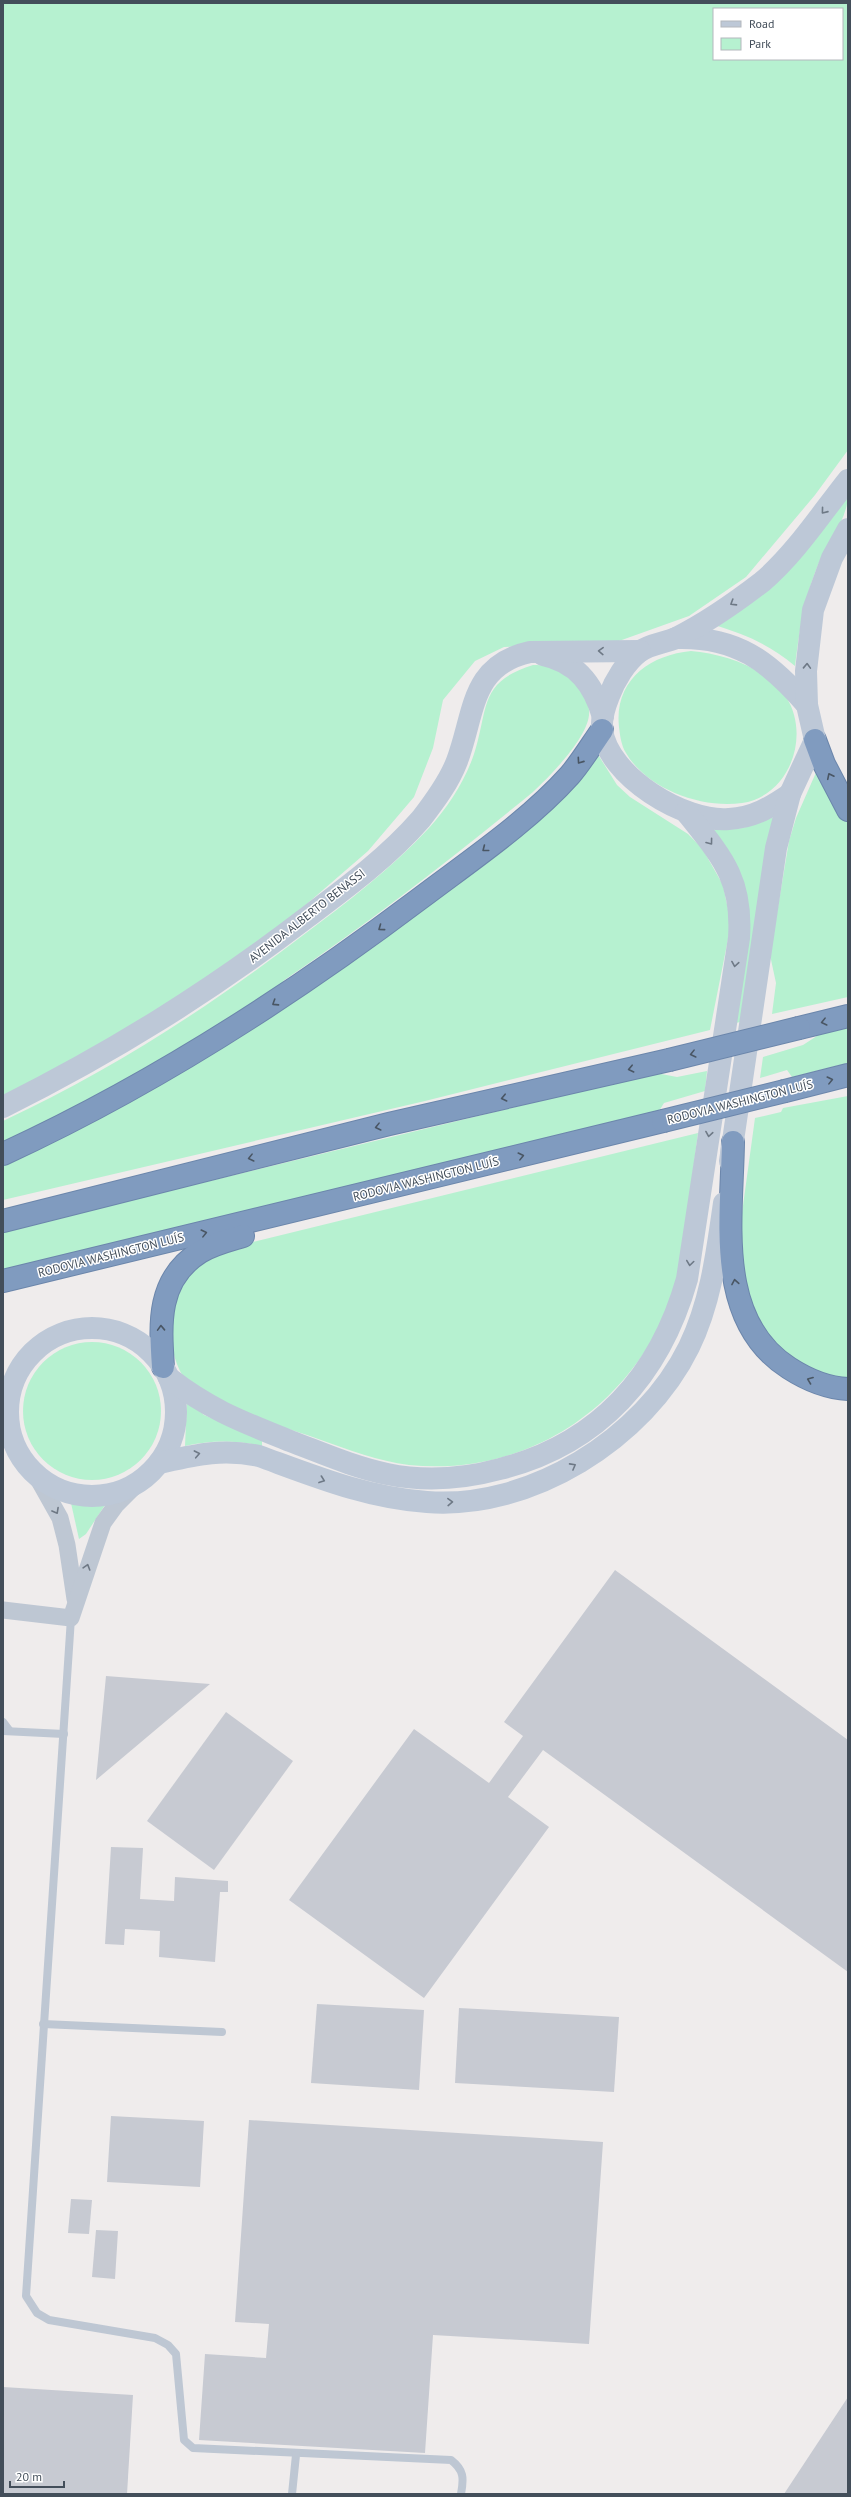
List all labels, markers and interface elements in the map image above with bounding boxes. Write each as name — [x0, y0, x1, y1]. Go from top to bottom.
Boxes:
legend — [713, 8, 843, 60]
text: Road — [749, 16, 774, 31]
text: Park — [749, 36, 771, 51]
one-way arrow — [821, 506, 828, 513]
one-way arrow — [730, 598, 737, 605]
one-way arrow — [598, 647, 604, 656]
one-way arrow — [802, 663, 811, 669]
one-way arrow — [578, 757, 585, 764]
one-way arrow — [827, 773, 835, 780]
one-way arrow — [705, 838, 712, 845]
one-way arrow — [482, 844, 489, 851]
street label: AVENIDA ALBERTO BENASSI — [246, 866, 368, 966]
one-way arrow — [378, 923, 385, 931]
one-way arrow — [731, 961, 740, 967]
one-way arrow — [272, 998, 279, 1006]
one-way arrow — [820, 1017, 827, 1025]
one-way arrow — [690, 1050, 697, 1058]
one-way arrow — [628, 1064, 635, 1073]
street label: RODOVIA WASHINGTON LUÍS — [665, 1076, 814, 1127]
one-way arrow — [827, 1076, 833, 1084]
one-way arrow — [501, 1093, 507, 1101]
one-way arrow — [374, 1122, 381, 1131]
one-way arrow — [705, 1131, 714, 1137]
one-way arrow — [517, 1152, 524, 1161]
street label: RODOVIA WASHINGTON LUÍS — [351, 1153, 500, 1204]
one-way arrow — [248, 1154, 255, 1162]
street label: RODOVIA WASHINGTON LUÍS — [36, 1229, 185, 1280]
one-way arrow — [201, 1229, 207, 1237]
one-way arrow — [686, 1260, 695, 1266]
one-way arrow — [731, 1279, 739, 1285]
one-way arrow — [156, 1325, 165, 1331]
one-way arrow — [807, 1376, 814, 1384]
one-way arrow — [194, 1451, 201, 1459]
one-way arrow — [569, 1463, 576, 1471]
one-way arrow — [319, 1475, 326, 1483]
one-way arrow — [447, 1497, 453, 1506]
one-way arrow — [51, 1507, 58, 1514]
one-way arrow — [82, 1564, 91, 1571]
scale bar — [10, 2463, 64, 2489]
text: 20 m — [16, 2469, 42, 2484]

